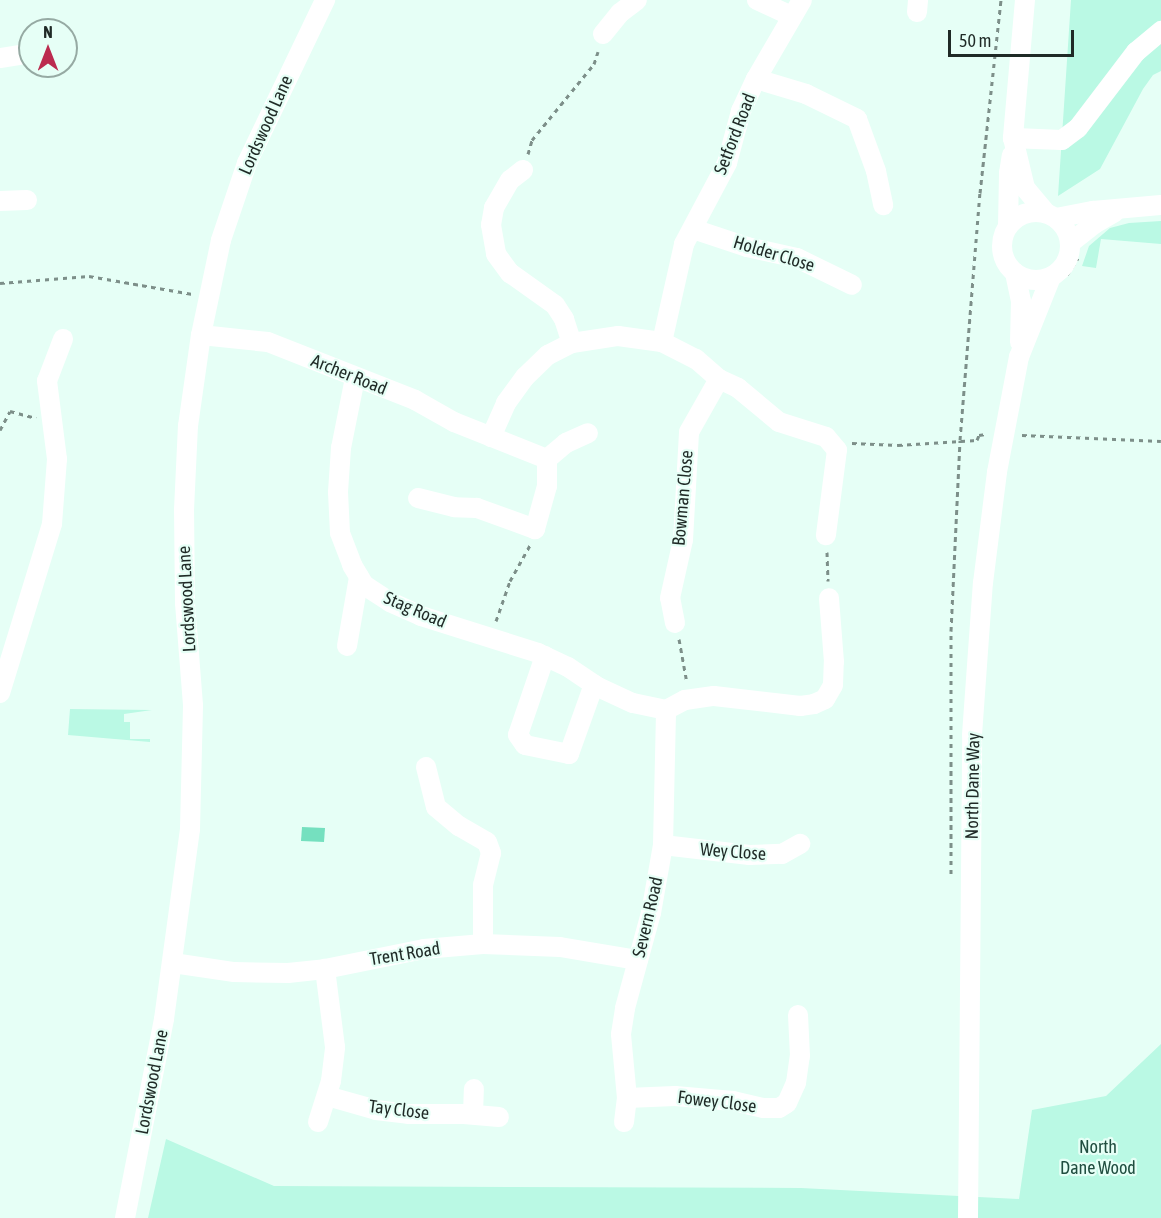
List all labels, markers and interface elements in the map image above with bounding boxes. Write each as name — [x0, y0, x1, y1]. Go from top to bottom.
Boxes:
north arrow — [18, 18, 78, 78]
scale bar — [951, 18, 1077, 56]
text: N — [43, 23, 53, 41]
text: 50 m — [959, 30, 991, 51]
street label: Lordswood Lane — [235, 72, 297, 178]
street label: Setford Road — [710, 90, 760, 178]
street label: Holder Close — [731, 231, 817, 277]
street label: Archer Road — [308, 350, 390, 400]
street label: Bowman Close — [668, 449, 698, 547]
street label: Lordswood Lane — [173, 545, 201, 653]
street label: Stag Road — [381, 587, 449, 633]
street label: North Dane Way — [961, 732, 985, 840]
street label: Wey Close — [699, 839, 767, 865]
street label: Severn Road — [628, 875, 668, 959]
street label: Trent Road — [368, 938, 442, 970]
street label: Lordswood Lane — [131, 1028, 173, 1136]
street label: Fowey Close — [676, 1086, 758, 1118]
street label: Tay Close — [368, 1096, 430, 1124]
park label: North Dane Wood — [1060, 1137, 1136, 1180]

